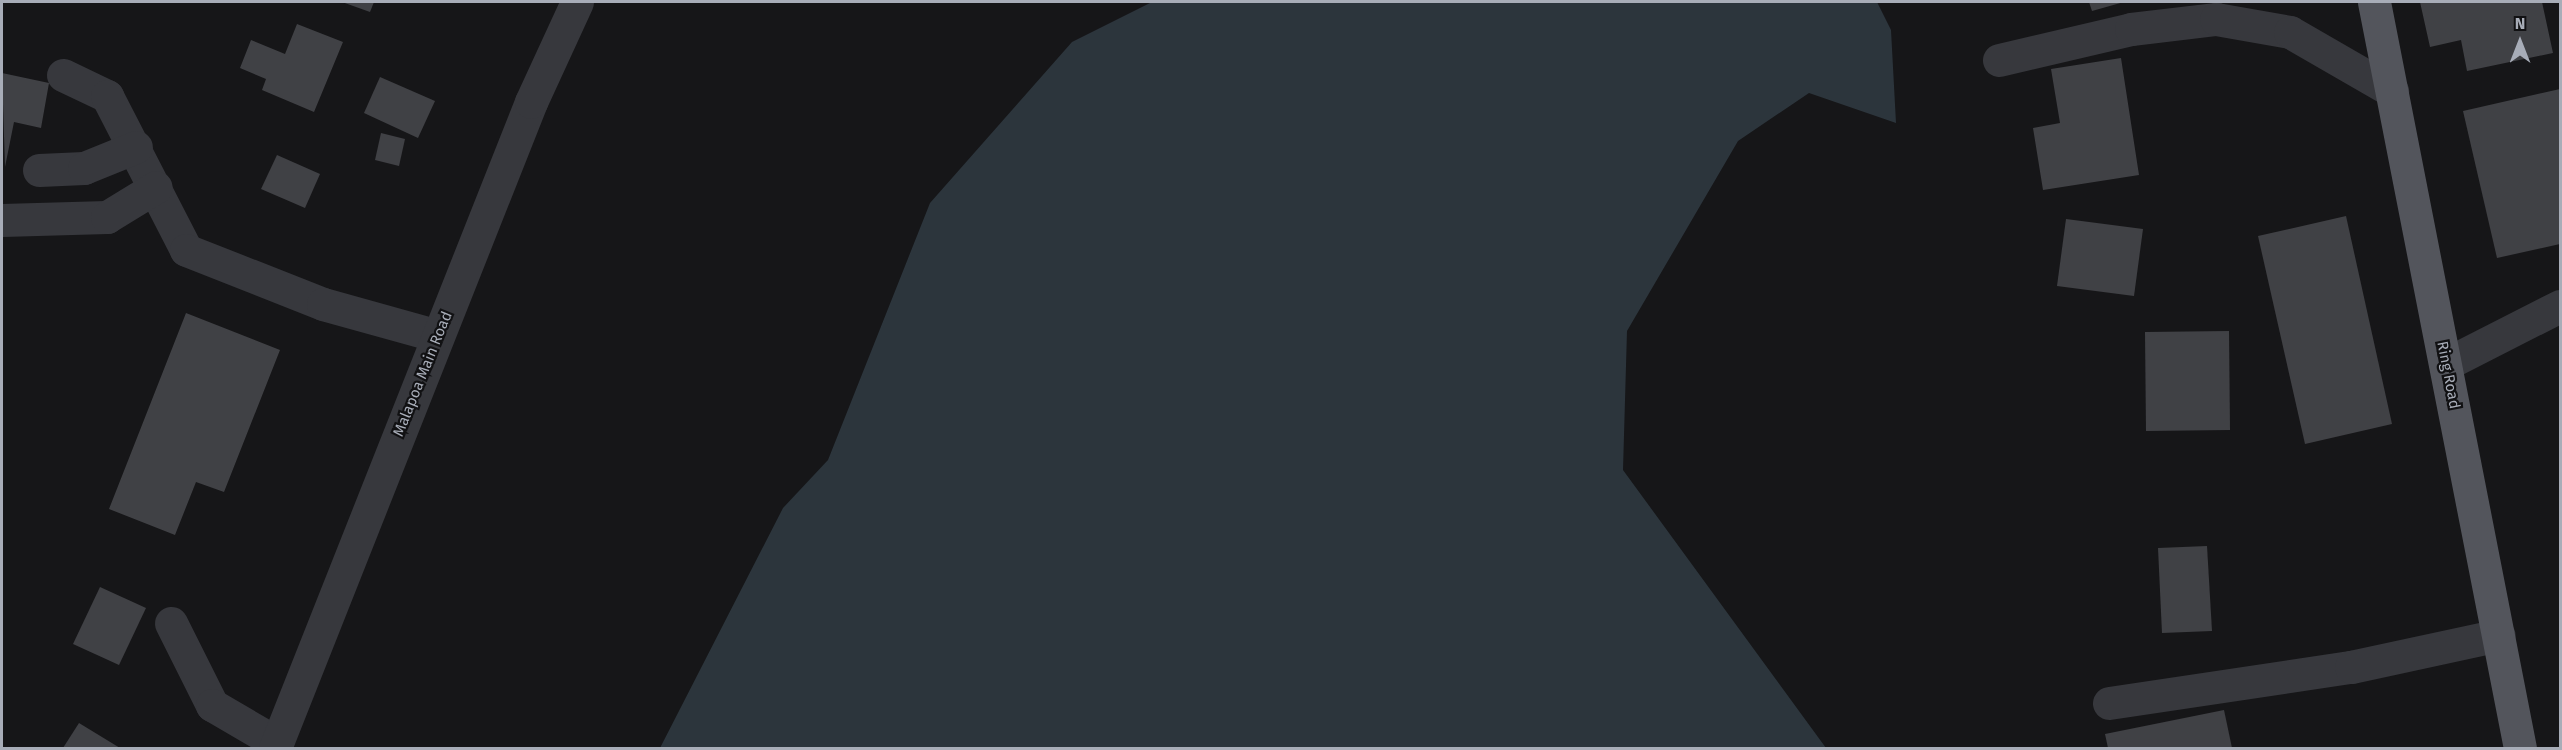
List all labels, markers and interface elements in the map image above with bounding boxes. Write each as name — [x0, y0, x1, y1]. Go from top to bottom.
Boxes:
north arrow — [2490, 12, 2550, 72]
text: N — [2515, 14, 2525, 33]
street label: Malapoa Main Road — [390, 309, 456, 439]
street label: Ring Road — [2433, 340, 2463, 410]

